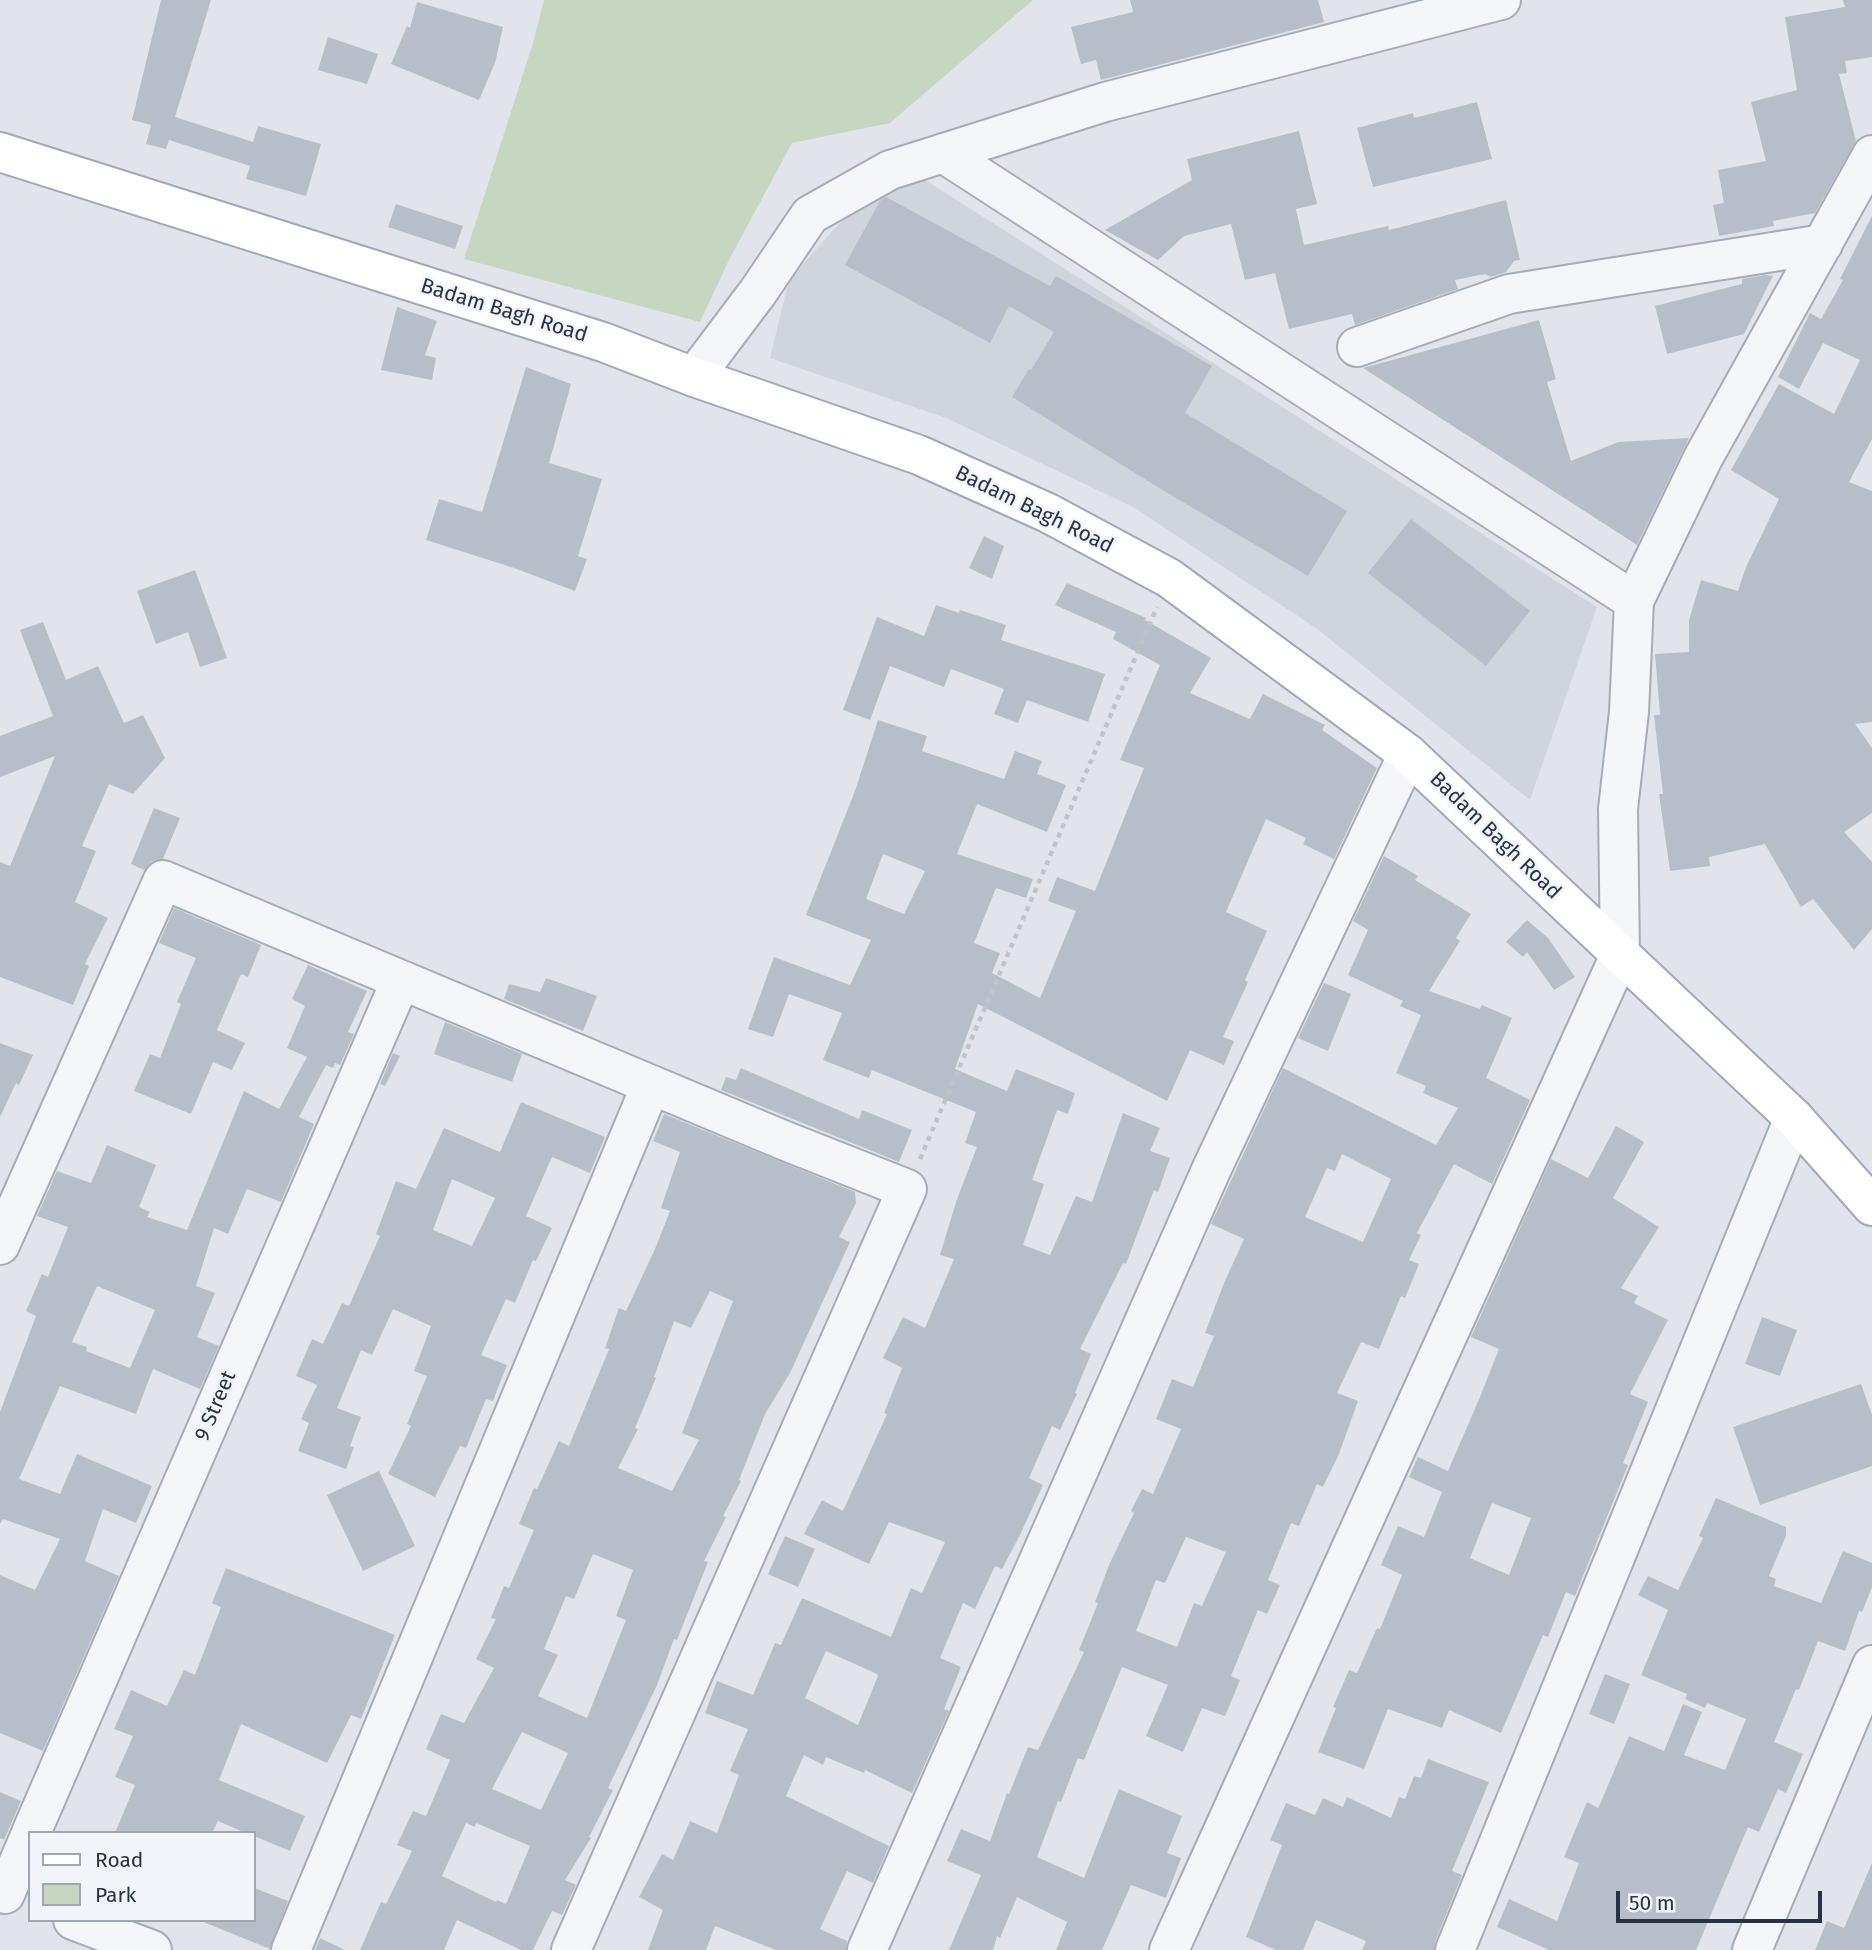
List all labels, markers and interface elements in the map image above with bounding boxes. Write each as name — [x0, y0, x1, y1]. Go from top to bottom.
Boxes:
street label: Badam Bagh Road — [418, 274, 590, 348]
street label: Badam Bagh Road — [951, 461, 1117, 559]
street label: Badam Bagh Road — [1424, 767, 1566, 905]
street label: 9 Street — [190, 1367, 242, 1445]
legend — [28, 1831, 256, 1922]
text: Road — [95, 1847, 143, 1873]
scale bar — [1620, 1876, 1826, 1920]
text: Park — [95, 1882, 136, 1908]
text: 50 m — [1629, 1890, 1675, 1916]

